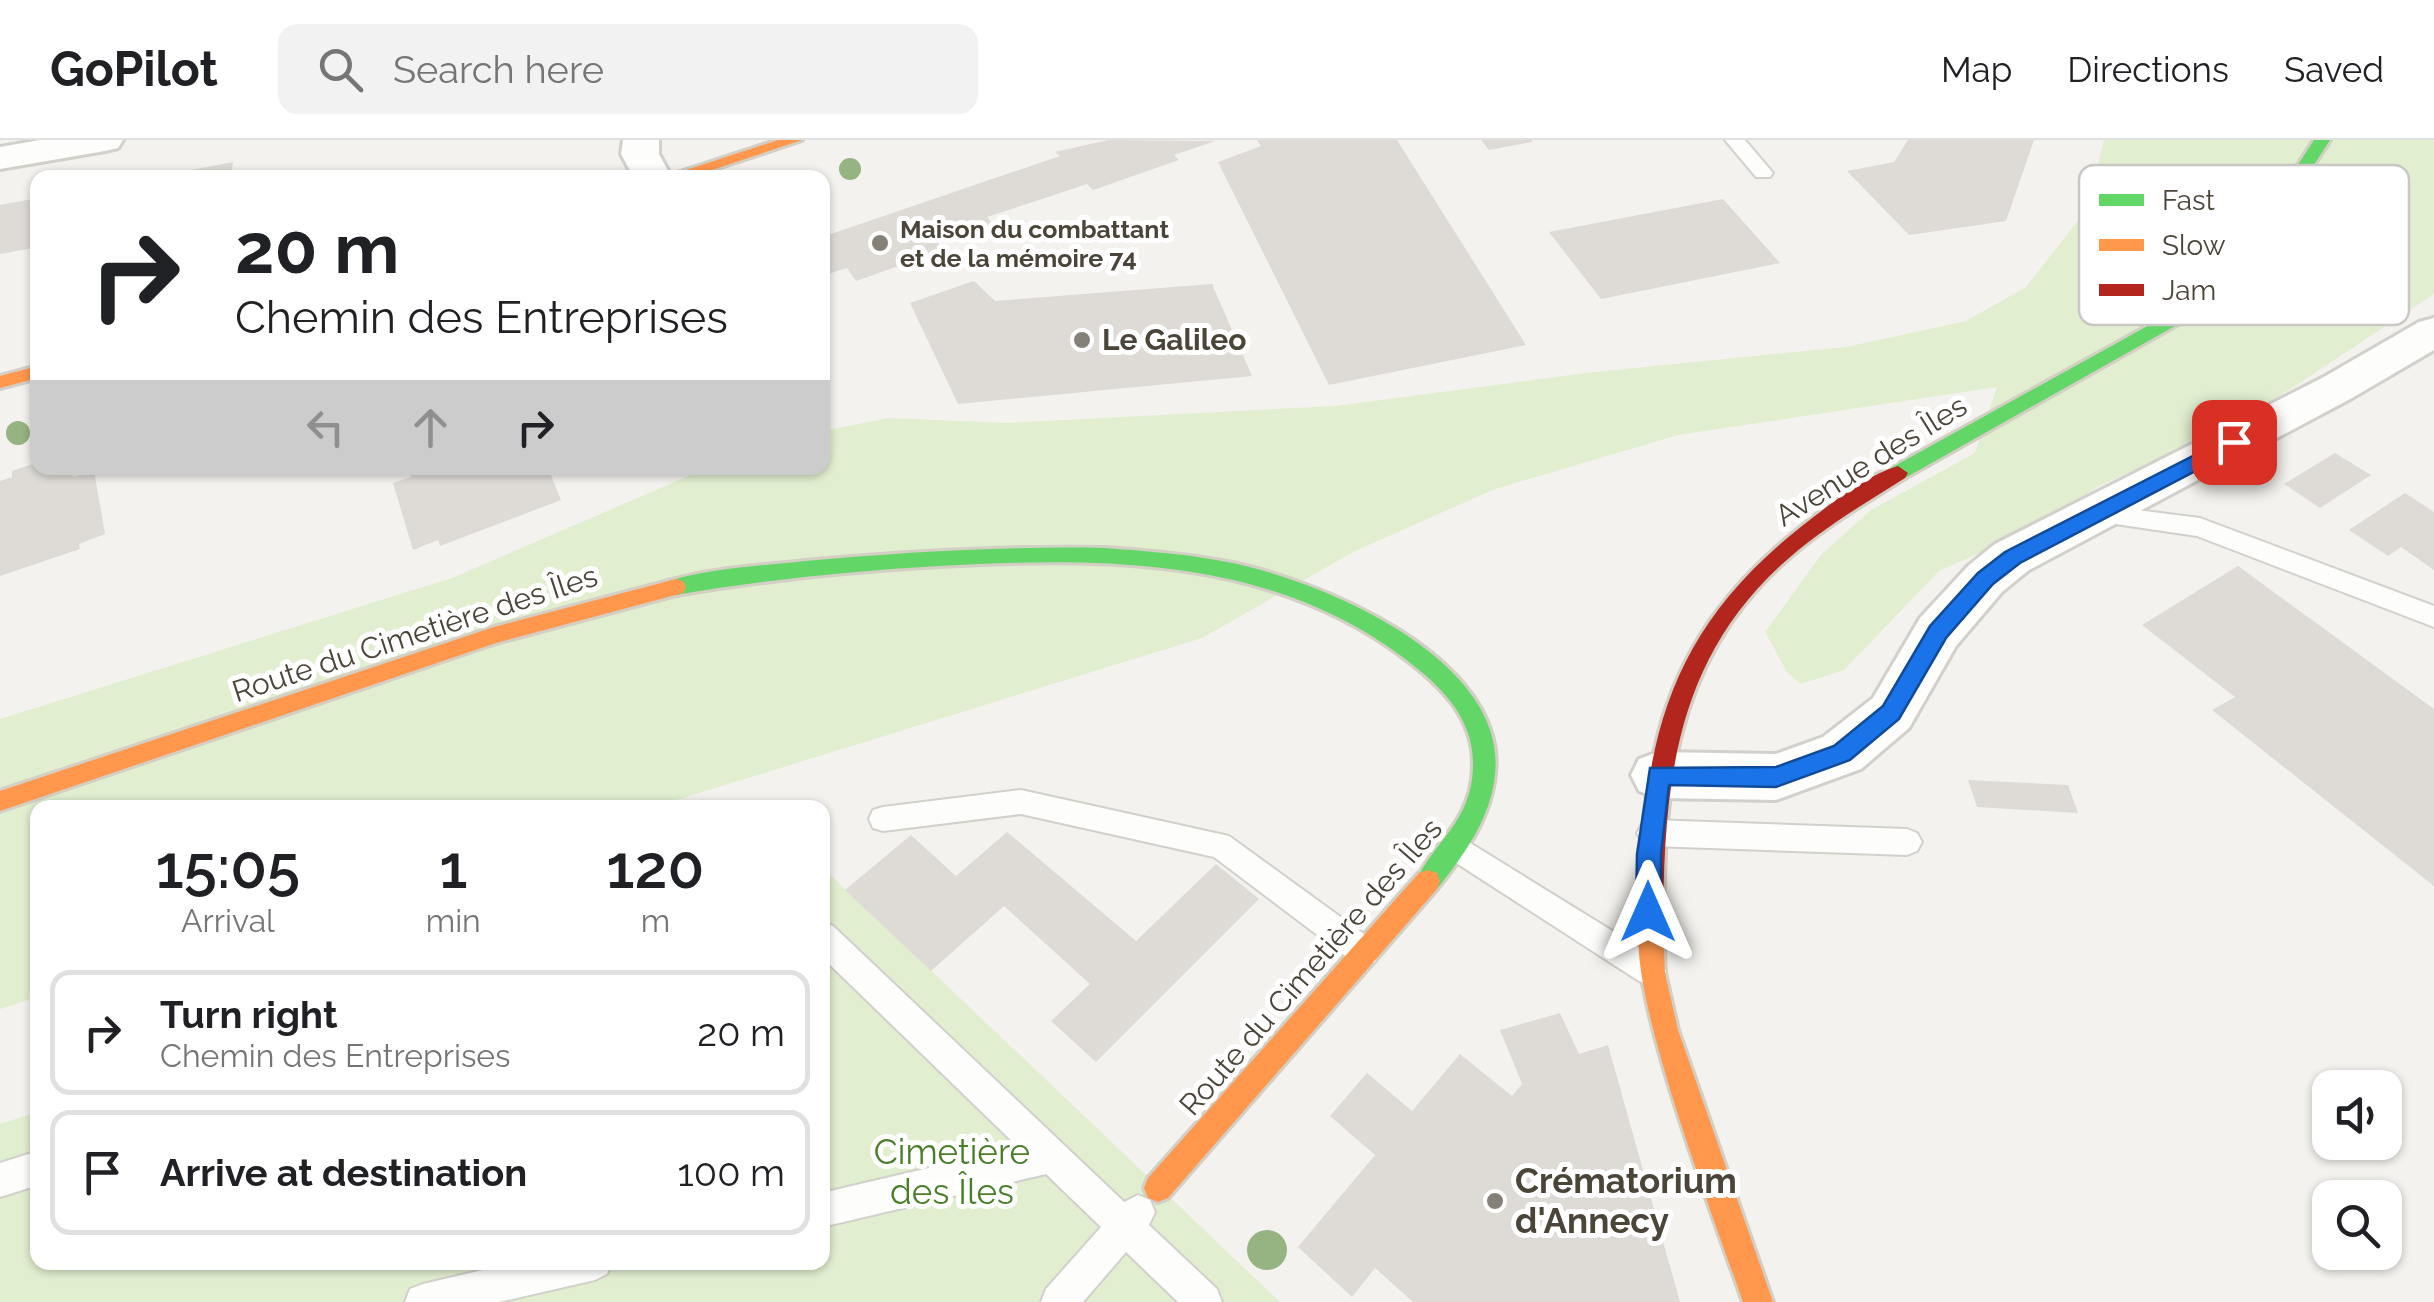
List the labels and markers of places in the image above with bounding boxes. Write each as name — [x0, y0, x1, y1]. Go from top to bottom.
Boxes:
place label: Maison du combattant et de la mémoire 74 — [900, 214, 1169, 273]
marker: Maison du combattant et de la mémoire 74 — [869, 232, 891, 254]
place label: Le Galileo — [1102, 322, 1246, 357]
marker: Le Galileo — [1071, 329, 1093, 351]
pin — [2192, 400, 2277, 485]
place label: Crématorium d'Annecy — [1515, 1160, 1737, 1241]
marker: Crématorium d'Annecy — [1484, 1190, 1506, 1212]

